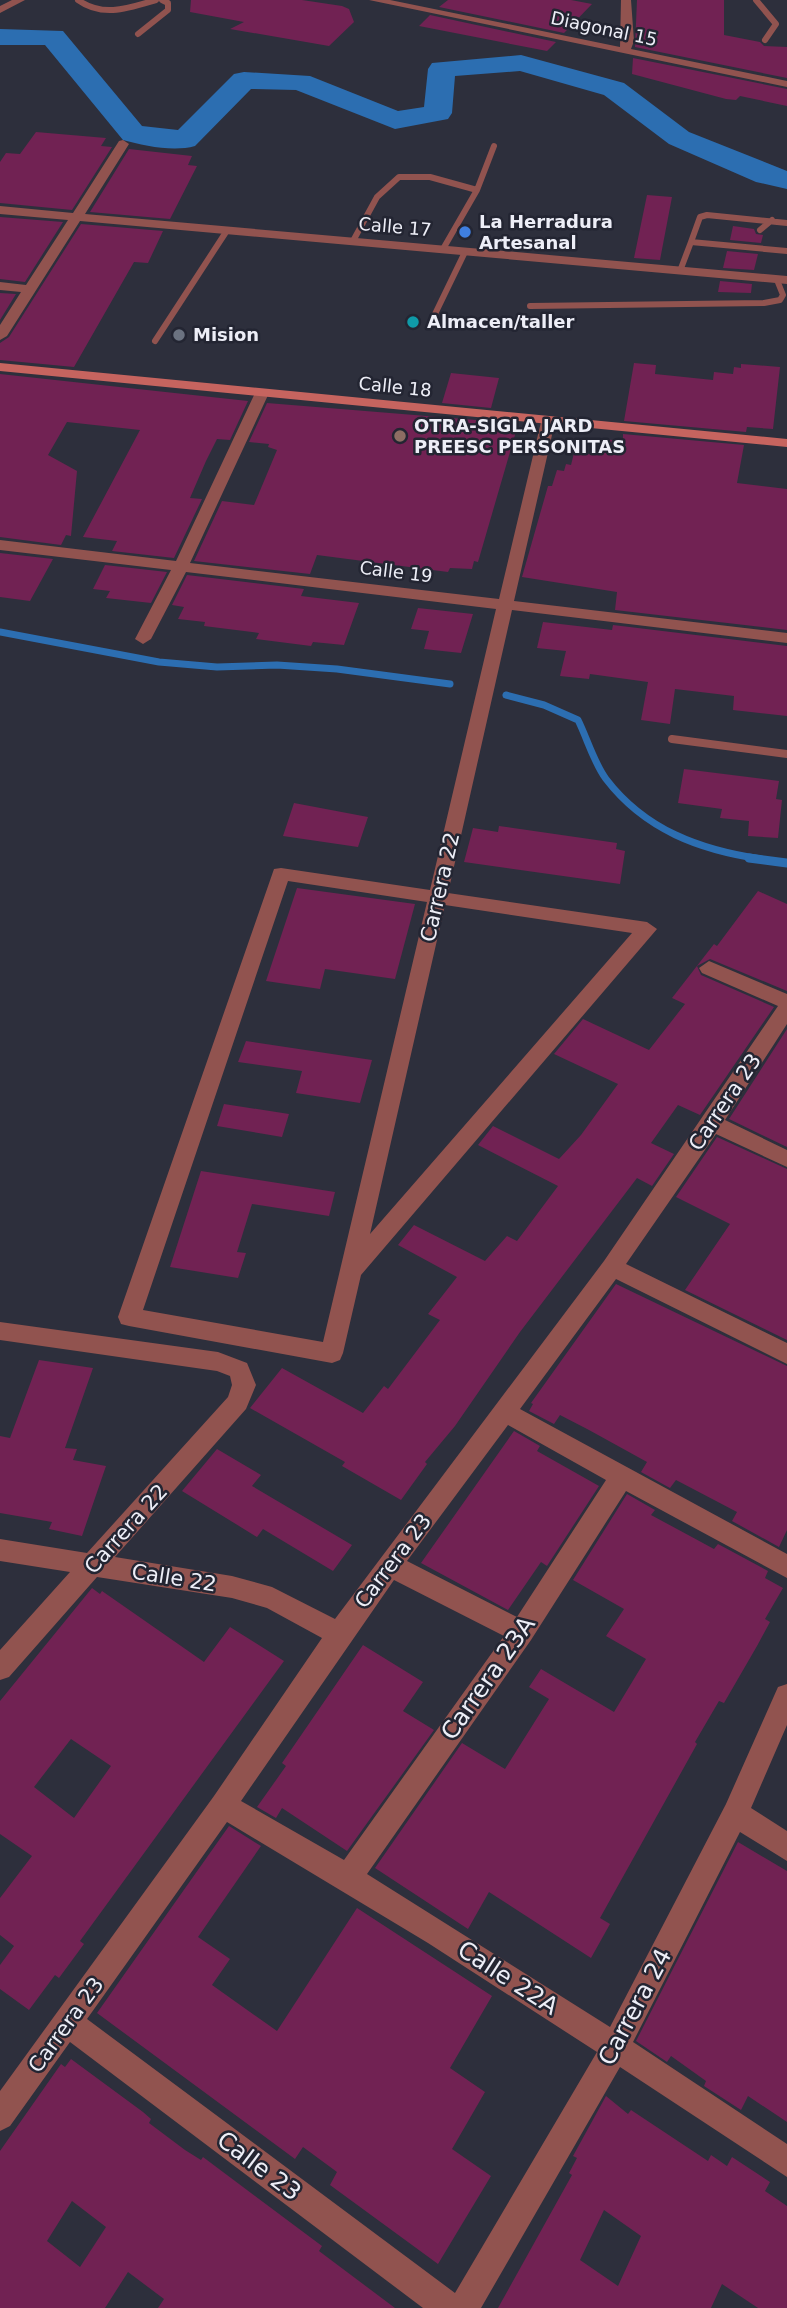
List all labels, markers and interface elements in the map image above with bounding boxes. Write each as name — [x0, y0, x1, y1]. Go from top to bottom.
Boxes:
street label: Diagonal 15 — [549, 7, 659, 50]
place label: La Herradura Artesanal — [479, 211, 613, 253]
street label: Calle 17 — [358, 213, 432, 240]
marker: La Herradura Artesanal — [457, 224, 473, 240]
place label: Almacen/taller — [427, 311, 575, 332]
marker: Almacen/taller — [405, 314, 421, 330]
place label: Mision — [193, 324, 259, 345]
marker: Mision — [171, 327, 187, 343]
street label: Calle 18 — [357, 372, 433, 401]
place label: OTRA-SIGLA JARD PREESC PERSONITAS — [414, 415, 625, 457]
marker: OTRA-SIGLA JARD PREESC PERSONITAS — [392, 428, 408, 444]
street label: Calle 19 — [358, 557, 434, 586]
street label: Carrera 22 — [416, 830, 464, 944]
street label: Carrera 23 — [684, 1049, 766, 1155]
street label: Carrera 22 — [80, 1479, 172, 1579]
street label: Carrera 23 — [350, 1509, 436, 1613]
street label: Calle 22 — [130, 1559, 218, 1597]
street label: Carrera 23A — [435, 1610, 541, 1745]
street label: Calle 22A — [453, 1935, 564, 2021]
street label: Carrera 24 — [593, 1944, 677, 2070]
street label: Carrera 23 — [23, 1973, 109, 2077]
street label: Calle 23 — [212, 2125, 306, 2207]

